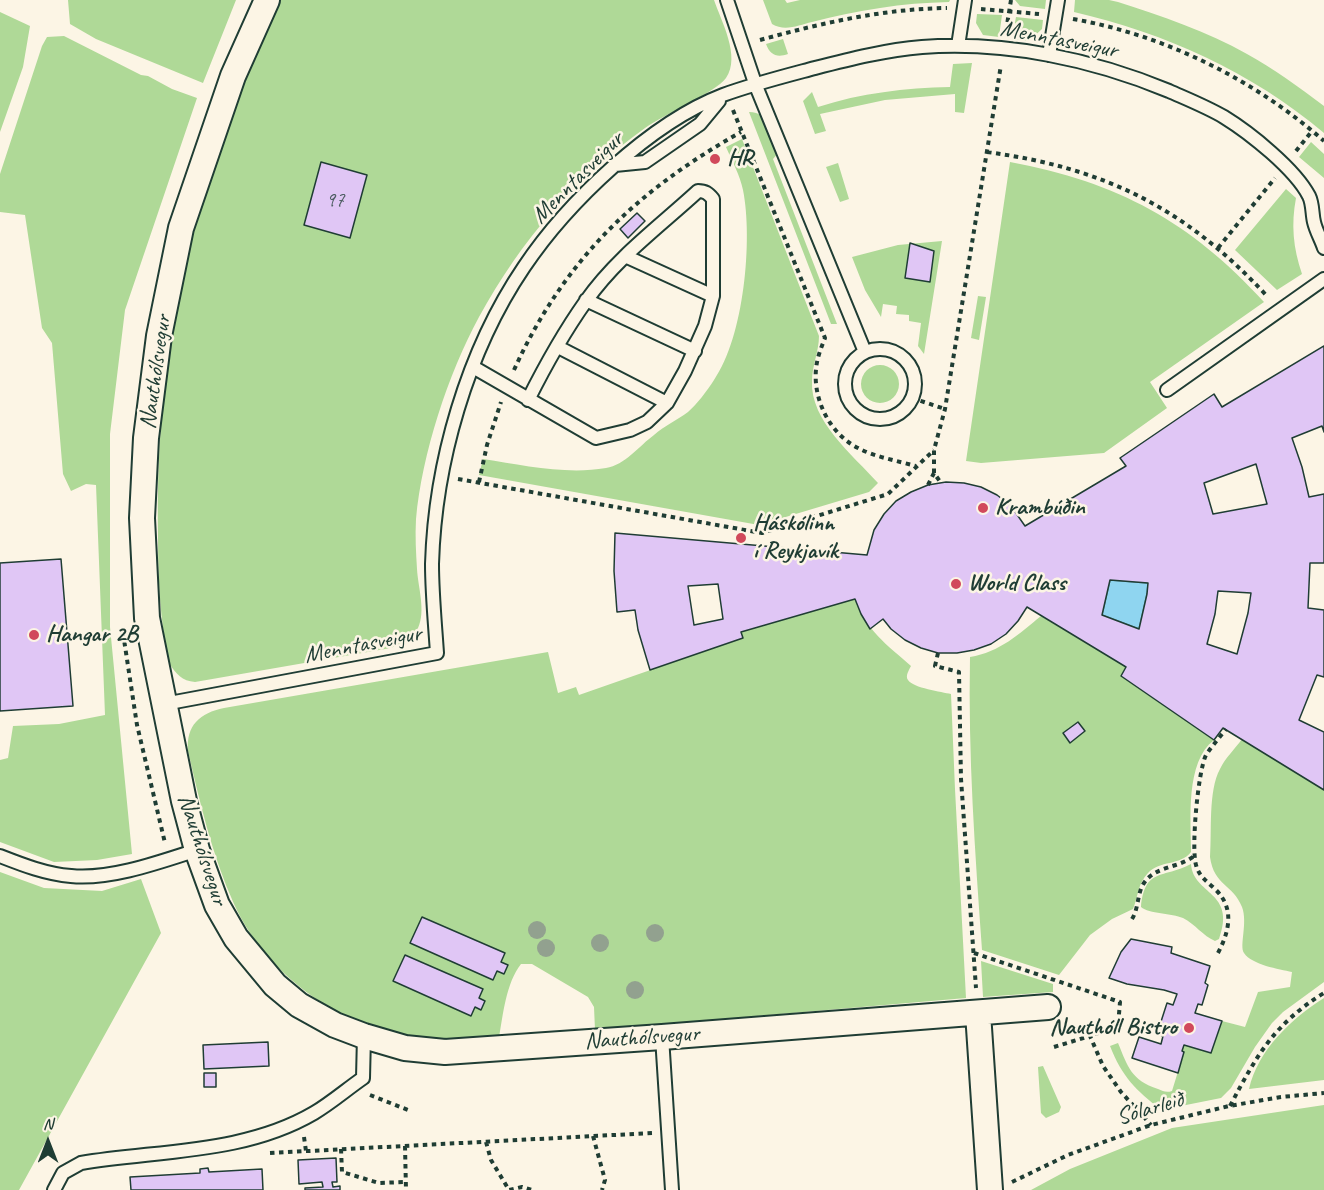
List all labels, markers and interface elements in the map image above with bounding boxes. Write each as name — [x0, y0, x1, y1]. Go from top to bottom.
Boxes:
street label: Menntasveigur — [998, 15, 1120, 65]
street label: Menntasveigur — [526, 126, 630, 230]
place label: HR — [727, 145, 753, 173]
marker: HR — [708, 152, 722, 166]
house number: 97 — [326, 187, 344, 213]
street label: Nauthólsvegur — [134, 313, 178, 431]
place label: Krambúðin — [995, 494, 1085, 522]
marker: Krambúðin — [976, 501, 990, 515]
place label: Háskólinn í Reykjavík — [753, 510, 838, 566]
marker: Háskólinn í Reykjavík — [734, 531, 748, 545]
place label: World Class — [968, 570, 1066, 598]
marker: World Class — [949, 577, 963, 591]
street label: Menntasveigur — [302, 620, 424, 670]
place label: Hangar 2B — [46, 621, 138, 649]
marker: Hangar 2B — [27, 628, 41, 642]
street label: Nauthólsvegur — [171, 791, 233, 909]
place label: Nauthóll Bistro — [1050, 1014, 1177, 1042]
street label: Nauthólsvegur — [584, 1020, 700, 1056]
marker: Nauthóll Bistro — [1182, 1021, 1196, 1035]
street label: Sólarleið — [1113, 1086, 1187, 1132]
north arrow — [18, 1112, 78, 1172]
text: N — [43, 1114, 53, 1134]

